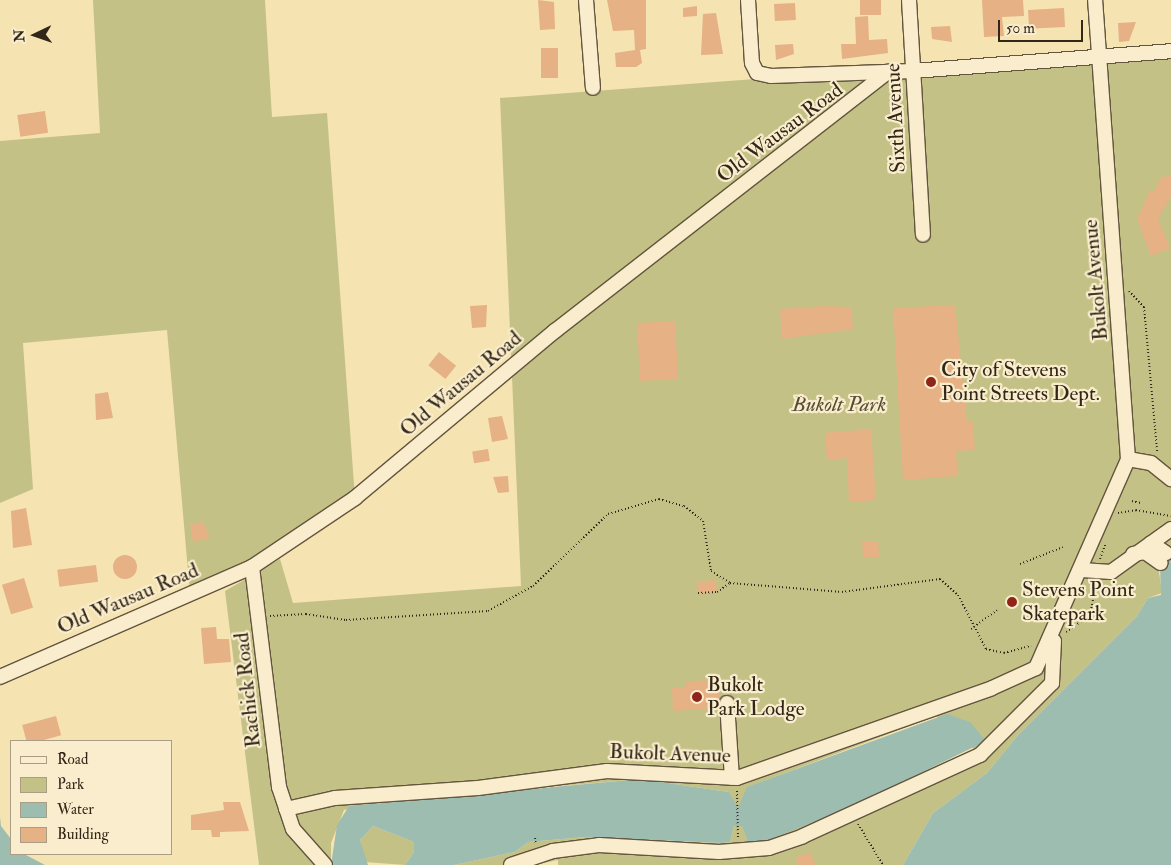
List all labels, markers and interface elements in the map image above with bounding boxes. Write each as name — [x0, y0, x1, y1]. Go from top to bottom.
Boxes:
north arrow — [10, 10, 60, 60]
scale bar — [1001, 10, 1086, 42]
text: 50 m — [1006, 19, 1035, 38]
text: N — [11, 29, 28, 43]
street label: Sixth Avenue — [881, 63, 911, 173]
street label: Old Wausau Road — [712, 77, 848, 189]
street label: Bukolt Avenue — [1078, 218, 1114, 342]
street label: Old Wausau Road — [395, 326, 527, 442]
place label: City of Stevens Point Streets Dept. — [941, 357, 1100, 407]
marker: City of Stevens Point Streets Dept. — [925, 376, 937, 388]
park label: Bukolt Park — [792, 392, 886, 418]
street label: Old Wausau Road — [54, 558, 202, 640]
place label: Stevens Point Skatepark — [1022, 577, 1134, 627]
marker: Stevens Point Skatepark — [1006, 596, 1018, 608]
street label: Rachick Road — [229, 631, 267, 749]
place label: Bukolt Park Lodge — [707, 672, 805, 722]
marker: Bukolt Park Lodge — [691, 691, 703, 703]
street label: Bukolt Avenue — [609, 739, 731, 769]
legend — [10, 740, 172, 855]
text: Road — [57, 750, 88, 769]
text: Park — [57, 775, 84, 794]
text: Water — [57, 800, 94, 819]
text: Building — [57, 825, 109, 844]

